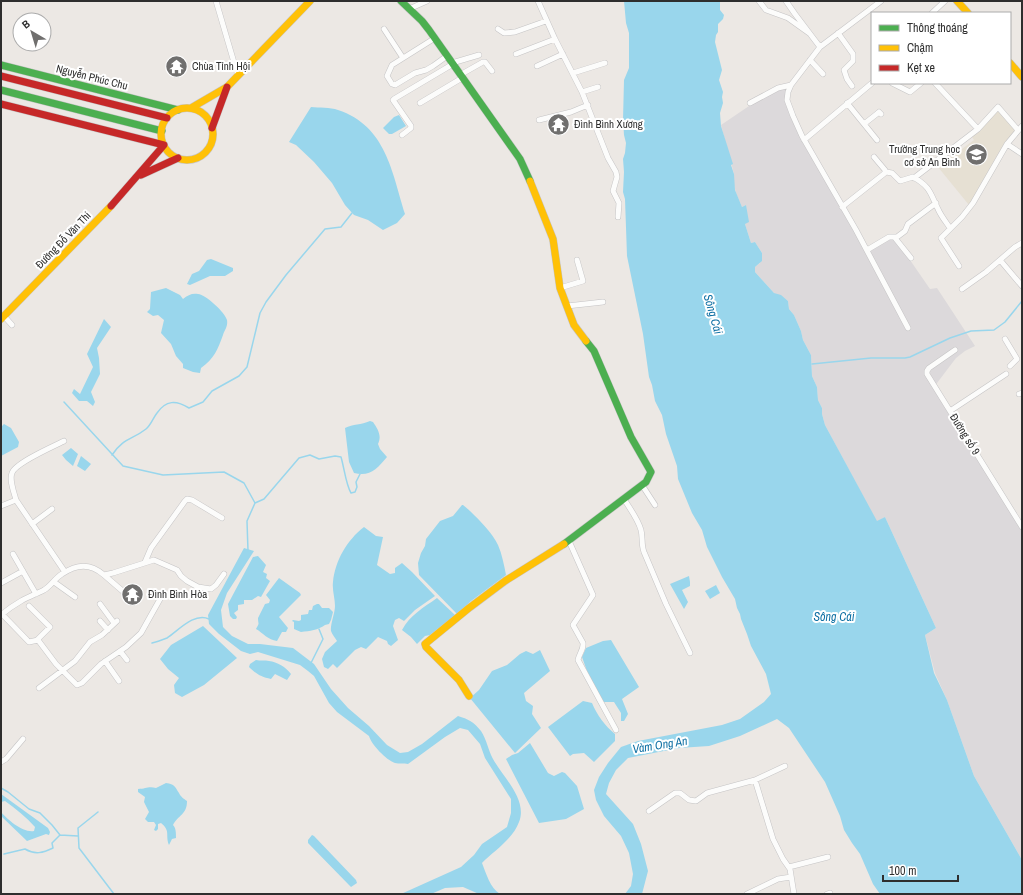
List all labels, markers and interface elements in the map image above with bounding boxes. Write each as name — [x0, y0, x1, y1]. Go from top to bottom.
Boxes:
north arrow — [12, 12, 52, 52]
legend — [871, 12, 1011, 84]
text: B — [19, 16, 33, 32]
text: Thông thoáng — [907, 20, 968, 36]
text: Chậm — [907, 40, 933, 56]
temple icon: Chùa Tỉnh Hội — [163, 53, 189, 79]
place label: Chùa Tỉnh Hội — [192, 59, 250, 73]
text: Kẹt xe — [907, 60, 935, 76]
street label: Nguyễn Phúc Chu — [55, 61, 129, 93]
temple icon: Đình Bình Xương — [546, 111, 572, 137]
place label: Đình Bình Xương — [574, 117, 643, 131]
place label: Trường Trung học cơ sở An Bình — [889, 142, 960, 169]
school or university icon: Trường Trung học cơ sở An Bình — [963, 142, 989, 168]
street label: Đường Đỗ Văn Thi — [32, 209, 94, 271]
water label: Sông Cái — [700, 292, 726, 336]
street label: Đường số 9 — [947, 411, 983, 457]
temple icon: Đình Bình Hòa — [120, 581, 146, 607]
place label: Đình Bình Hòa — [148, 587, 207, 601]
water label: Sông Cái — [813, 609, 855, 625]
water label: Vàm Ong An — [631, 733, 689, 757]
scale bar — [883, 857, 958, 883]
text: 100 m — [889, 863, 916, 879]

